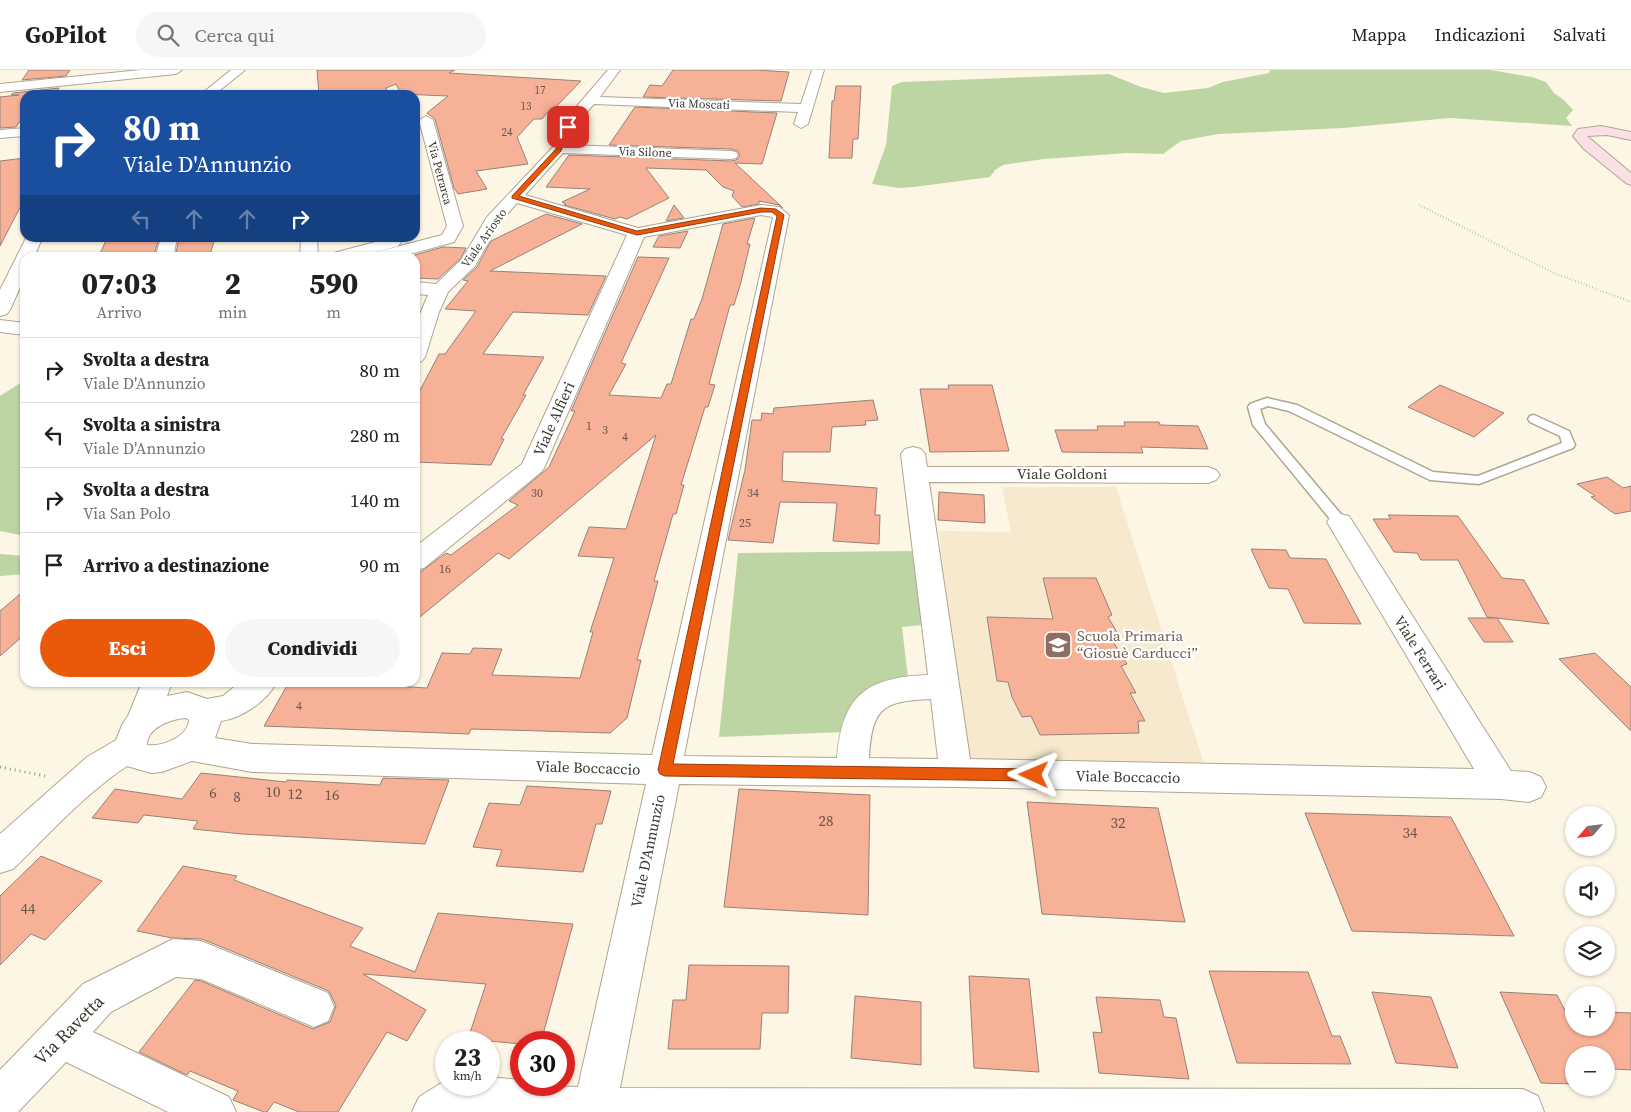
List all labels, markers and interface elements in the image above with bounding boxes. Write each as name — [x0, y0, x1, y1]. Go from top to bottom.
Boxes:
search box — [136, 12, 486, 57]
text: GoPilot — [25, 18, 106, 51]
icon: search — [154, 21, 182, 49]
text: Cerca qui — [194, 22, 275, 48]
text: Mappa — [1352, 22, 1406, 47]
text: Indicazioni — [1434, 22, 1525, 47]
text: Salvati — [1553, 22, 1606, 47]
house number: 17 — [535, 83, 546, 98]
street label: Via Moscati — [668, 95, 731, 113]
house number: 13 — [521, 99, 532, 114]
text: 80 m — [123, 104, 200, 152]
pin — [547, 106, 589, 148]
icon: right — [40, 110, 105, 175]
icon: arrive — [554, 113, 582, 141]
house number: 24 — [502, 125, 513, 140]
street label: Via Petrarca — [424, 140, 456, 207]
street label: Via Silone — [618, 143, 672, 161]
text: Viale D'Annunzio — [123, 149, 292, 179]
icon: left — [127, 205, 155, 233]
icon: ahead — [180, 205, 208, 233]
icon: ahead — [233, 205, 261, 233]
icon: right — [286, 205, 314, 233]
street label: Viale Ariosto — [458, 205, 511, 271]
text: 07:03 — [82, 263, 157, 304]
text: 2 — [224, 263, 241, 304]
text: 590 — [309, 263, 358, 304]
text: Arrivo — [97, 301, 142, 323]
text: min — [218, 301, 247, 323]
text: m — [326, 301, 341, 323]
text: Svolta a destra — [83, 346, 209, 372]
icon: right — [40, 356, 68, 384]
text: 80 m — [359, 357, 400, 383]
text: Viale D'Annunzio — [83, 372, 206, 394]
street label: Viale Alfieri — [528, 378, 579, 459]
text: Svolta a sinistra — [83, 411, 221, 437]
house number: 1 — [586, 418, 592, 434]
icon: left — [40, 421, 68, 449]
text: 280 m — [350, 422, 400, 448]
house number: 3 — [602, 422, 608, 438]
house number: 4 — [622, 429, 628, 445]
text: Viale D'Annunzio — [83, 437, 206, 459]
street label: Viale Goldoni — [1017, 463, 1107, 484]
text: Svolta a destra — [83, 476, 209, 502]
house number: 30 — [531, 485, 543, 501]
house number: 34 — [747, 485, 759, 501]
icon: right — [40, 486, 68, 514]
text: 140 m — [350, 487, 400, 513]
text: Via San Polo — [83, 502, 171, 524]
house number: 25 — [739, 515, 751, 531]
icon: arrive — [40, 551, 68, 579]
text: Arrivo a destinazione — [83, 552, 269, 578]
text: 90 m — [359, 552, 400, 578]
house number: 16 — [439, 561, 451, 577]
street label: Viale Ferrari — [1389, 612, 1452, 694]
button: Esci — [40, 619, 215, 677]
button: Condividi — [225, 619, 400, 677]
place label: Scuola Primaria “Giosuè Carducci” — [1077, 625, 1198, 663]
school or university icon: Scuola Primaria “Giosuè Carducci” — [1043, 630, 1073, 660]
house number: 4 — [296, 698, 302, 714]
position arrow — [1007, 748, 1059, 800]
street label: Viale Boccaccio — [535, 755, 641, 780]
street label: Viale Boccaccio — [1075, 765, 1181, 788]
house number: 10 — [265, 781, 281, 802]
house number: 6 — [209, 782, 217, 803]
house number: 12 — [287, 783, 303, 804]
house number: 16 — [324, 784, 340, 805]
house number: 8 — [233, 786, 241, 807]
street label: Viale D'Annunzio — [625, 792, 670, 909]
north arrow — [1565, 806, 1615, 856]
map controls — [1565, 806, 1615, 1096]
house number: 28 — [818, 810, 834, 831]
house number: 32 — [1110, 812, 1126, 833]
house number: 34 — [1402, 822, 1418, 843]
button: sound — [1565, 866, 1615, 916]
house number: 44 — [20, 898, 36, 919]
button: layers — [1565, 926, 1615, 976]
button: + — [1565, 986, 1615, 1036]
street label: Via Ravetta — [28, 988, 110, 1070]
speed limit sign: 30 — [510, 1031, 575, 1096]
text: 23 — [454, 1040, 481, 1074]
button: − — [1565, 1046, 1615, 1096]
text: km/h — [453, 1068, 482, 1084]

